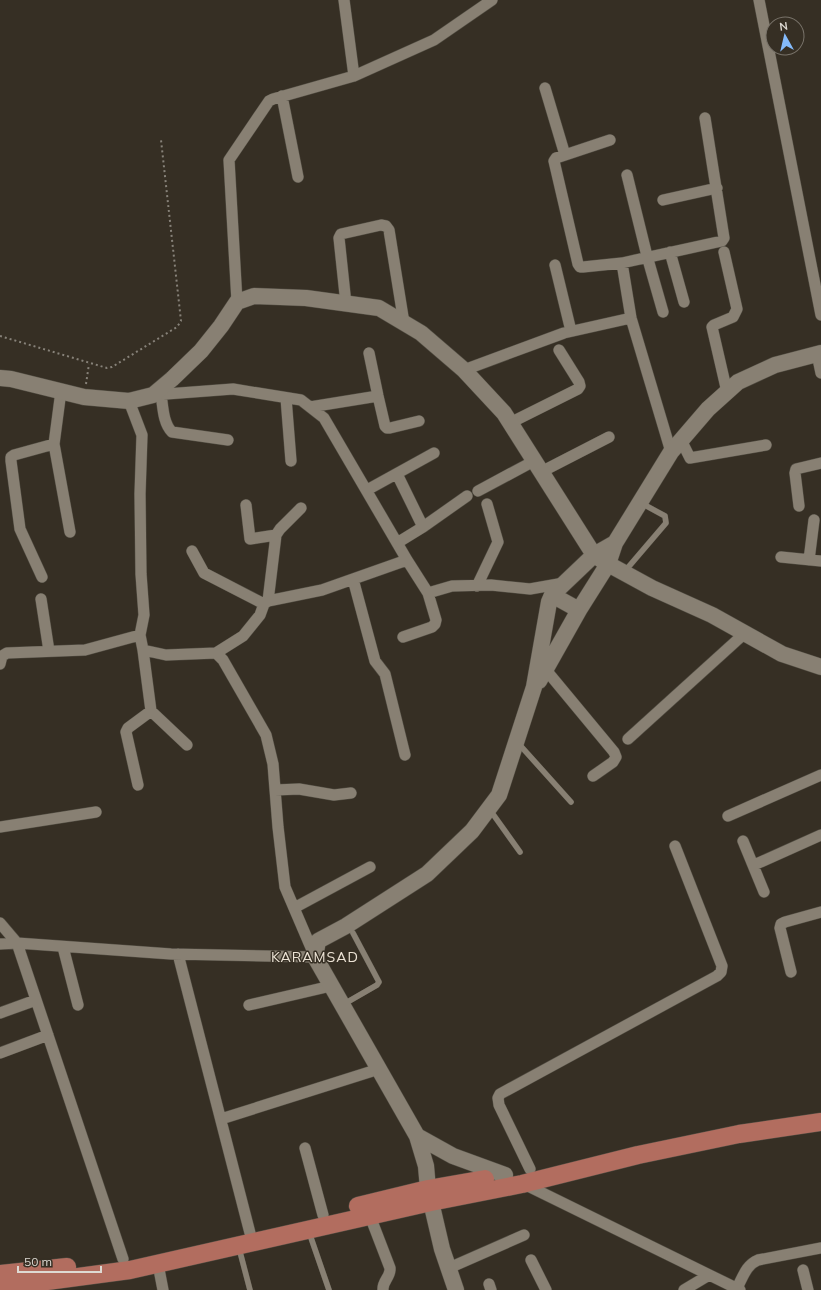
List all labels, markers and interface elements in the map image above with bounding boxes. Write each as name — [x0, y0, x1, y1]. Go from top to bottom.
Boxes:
north arrow — [765, 16, 805, 56]
text: N — [779, 19, 789, 34]
district label: KARAMSAD — [271, 948, 359, 966]
scale bar — [18, 1248, 101, 1274]
text: 50 m — [24, 1254, 52, 1269]

